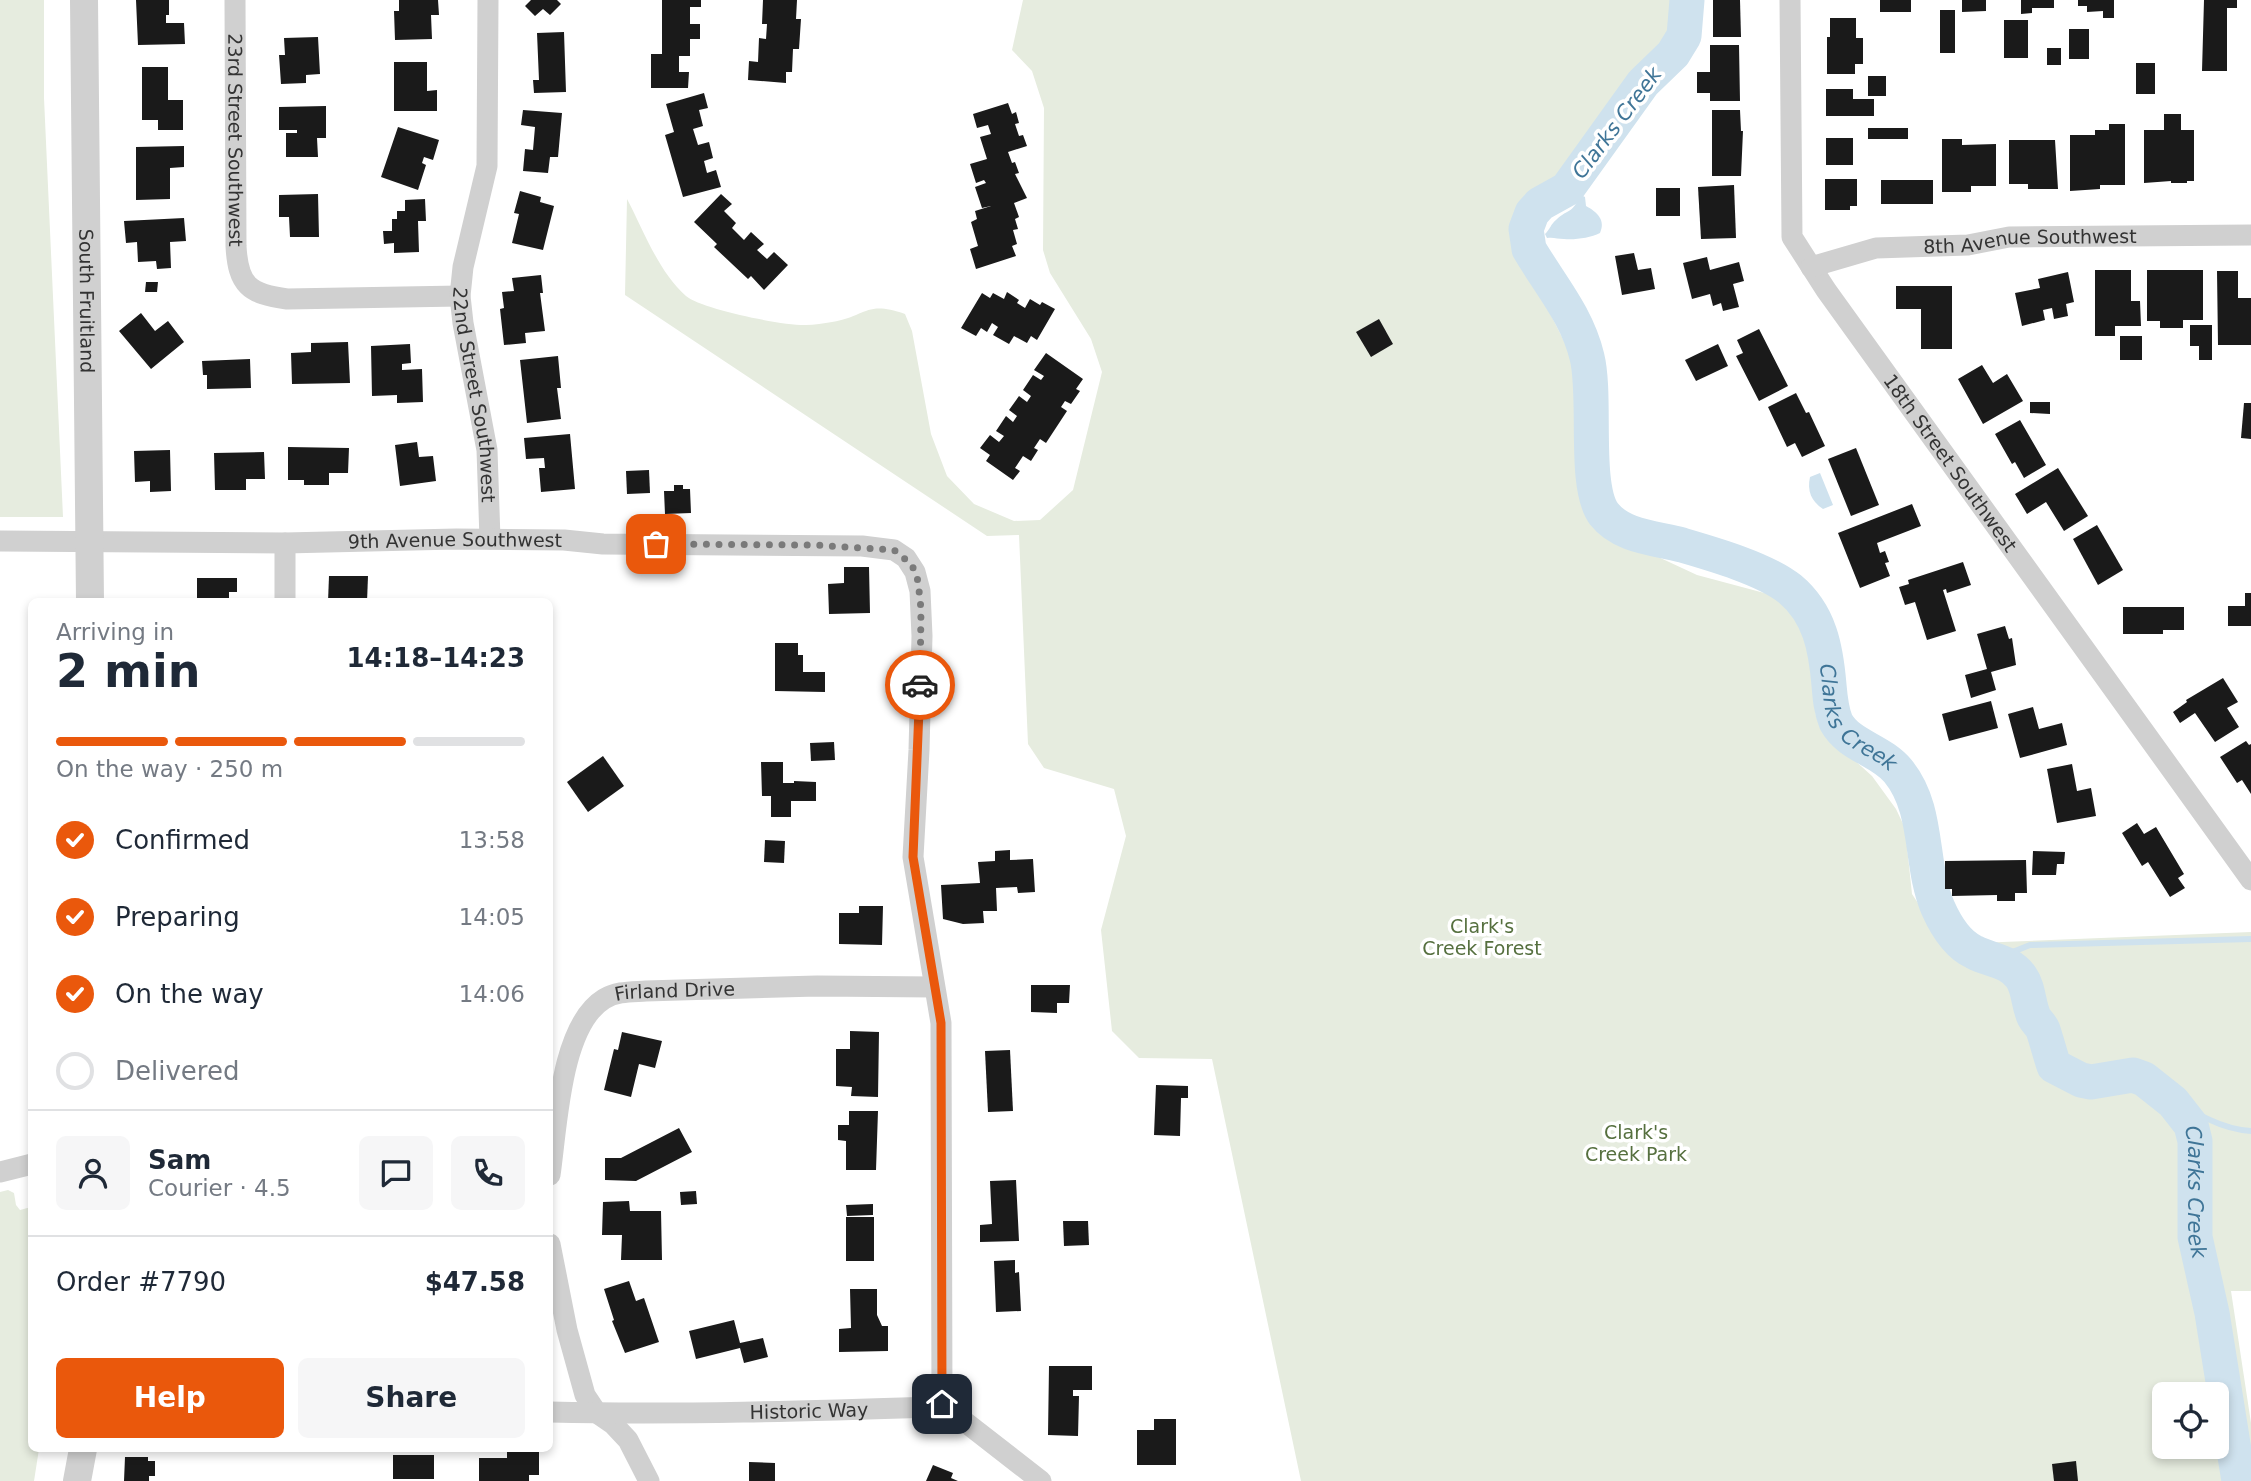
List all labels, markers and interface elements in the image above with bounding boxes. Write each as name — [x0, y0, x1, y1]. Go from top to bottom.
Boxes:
street label: 23rd Street Southwest — [224, 33, 247, 247]
water label: Clarks Creek — [1567, 62, 1667, 183]
street label: 8th Avenue Southwest — [1923, 225, 2137, 257]
street label: South Fruitland — [75, 229, 99, 373]
street label: 22nd Street Southwest — [449, 286, 500, 503]
street label: 18th Street Southwest — [1879, 370, 2022, 556]
pin — [626, 514, 686, 574]
icon: bag — [637, 525, 675, 563]
street label: 9th Avenue Southwest — [348, 528, 562, 553]
text: Arriving in — [56, 619, 174, 645]
text: 14:18–14:23 — [346, 643, 525, 673]
text: 2 min — [56, 644, 200, 698]
courier — [885, 650, 955, 720]
water label: Clarks Creek — [1815, 662, 1903, 776]
icon: car — [901, 666, 939, 704]
text: On the way · 250 m — [56, 756, 283, 782]
icon: check — [56, 821, 94, 859]
text: Confirmed — [115, 825, 250, 855]
text: 13:58 — [459, 827, 525, 853]
icon: check — [56, 898, 94, 936]
text: Preparing — [115, 902, 240, 932]
text: 14:05 — [459, 904, 525, 930]
park label: Clark's Creek Forest — [1422, 915, 1542, 959]
icon: check — [56, 975, 94, 1013]
street label: Firland Drive — [613, 977, 735, 1005]
text: On the way — [115, 979, 264, 1009]
text: 14:06 — [459, 981, 525, 1007]
text: Delivered — [115, 1056, 239, 1086]
park label: Clark's Creek Park — [1585, 1121, 1687, 1165]
water label: Clarks Creek — [2180, 1123, 2212, 1262]
button: person — [56, 1136, 130, 1210]
button: chat — [359, 1136, 433, 1210]
button: phone — [451, 1136, 525, 1210]
text: Sam — [148, 1145, 211, 1175]
text: Courier · 4.5 — [148, 1175, 291, 1201]
text: Order #7790 — [56, 1267, 226, 1297]
text: $47.58 — [425, 1267, 525, 1297]
button: Help — [56, 1358, 284, 1438]
button: Share — [298, 1358, 525, 1438]
pin — [912, 1374, 972, 1434]
map controls — [2152, 1382, 2229, 1459]
button: locate — [2152, 1382, 2229, 1459]
icon: home — [923, 1385, 961, 1423]
street label: Historic Way — [749, 1398, 869, 1423]

